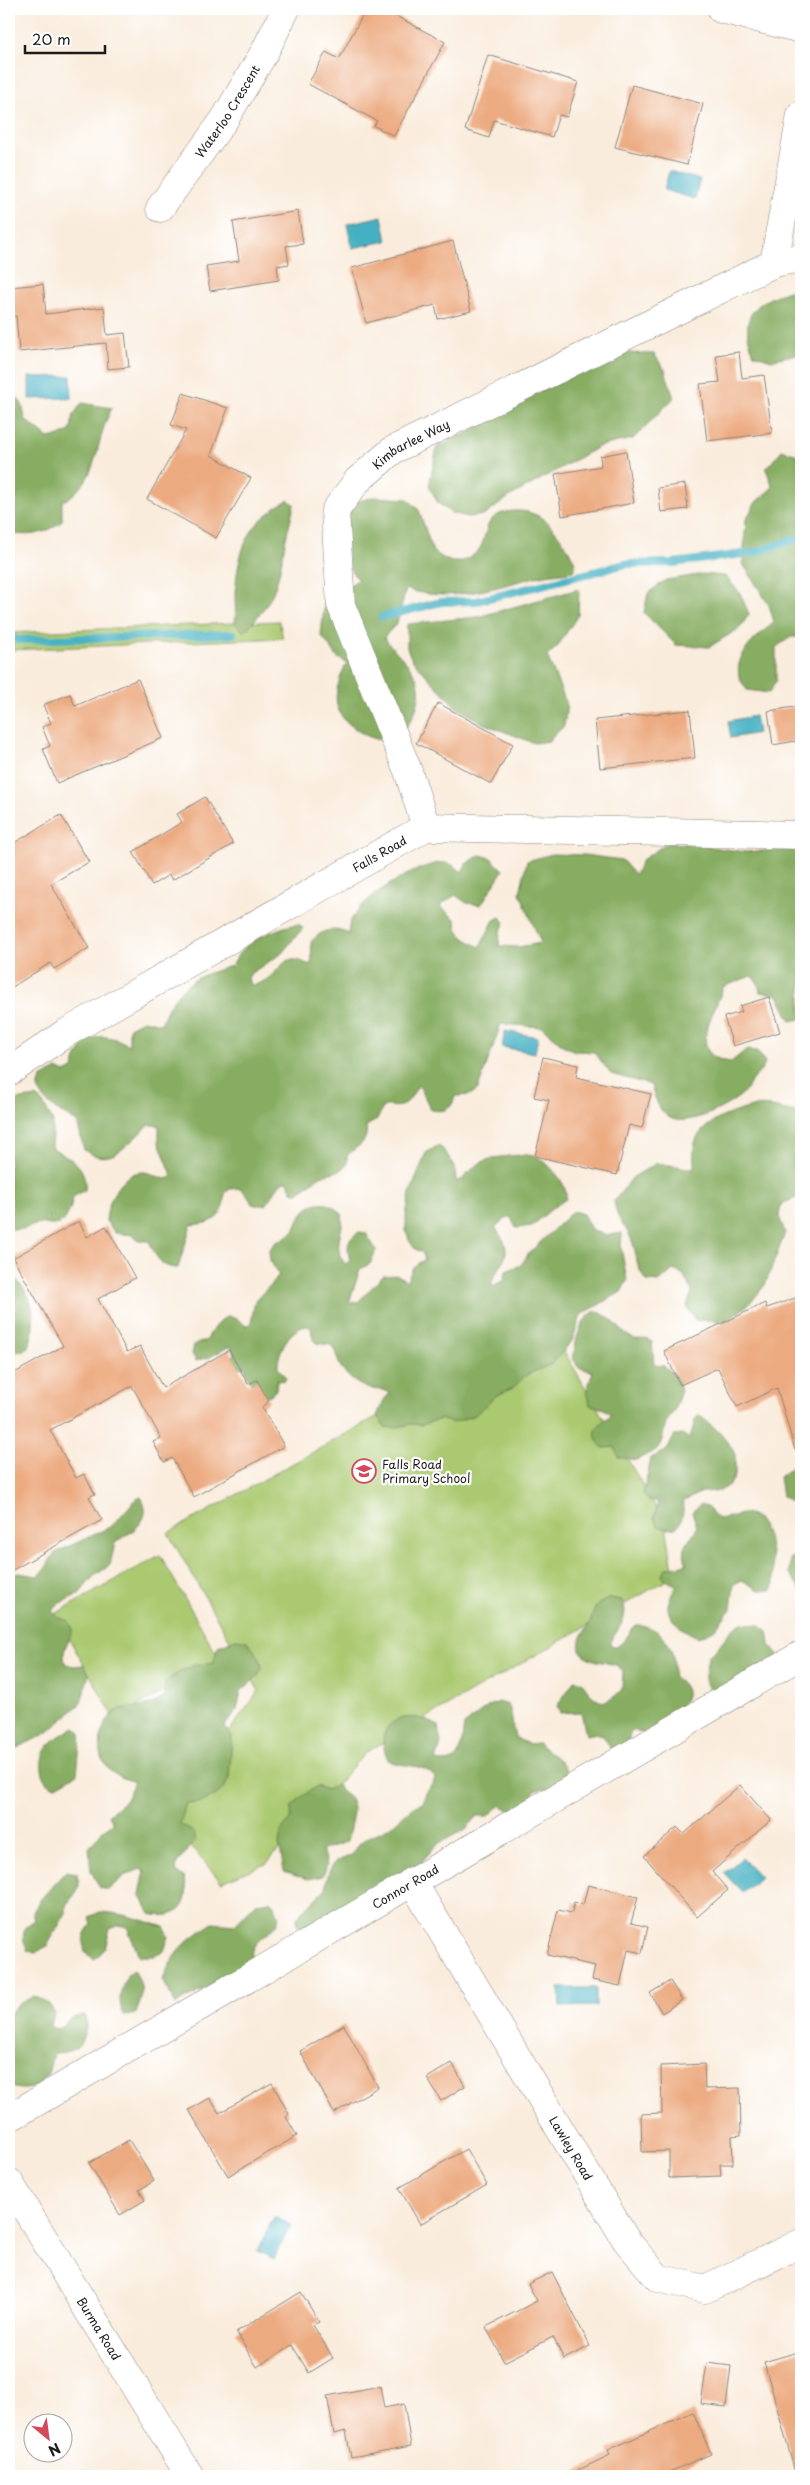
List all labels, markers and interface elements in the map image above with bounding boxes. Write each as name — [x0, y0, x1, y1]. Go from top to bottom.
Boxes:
scale bar — [25, 22, 105, 54]
text: 20 m — [32, 27, 71, 50]
street label: Waterloo Crescent — [190, 61, 264, 161]
street label: Kimbarlee Way — [368, 415, 452, 473]
street label: Falls Road — [349, 831, 410, 876]
place label: Falls Road Primary School — [382, 1455, 470, 1487]
school or university icon: Falls Road Primary School — [351, 1458, 377, 1484]
street label: Connor Road — [368, 1860, 442, 1913]
street label: Lawley Road — [545, 2113, 597, 2184]
street label: Burma Road — [73, 2293, 126, 2364]
north arrow — [22, 2412, 72, 2462]
text: N — [45, 2438, 64, 2462]

